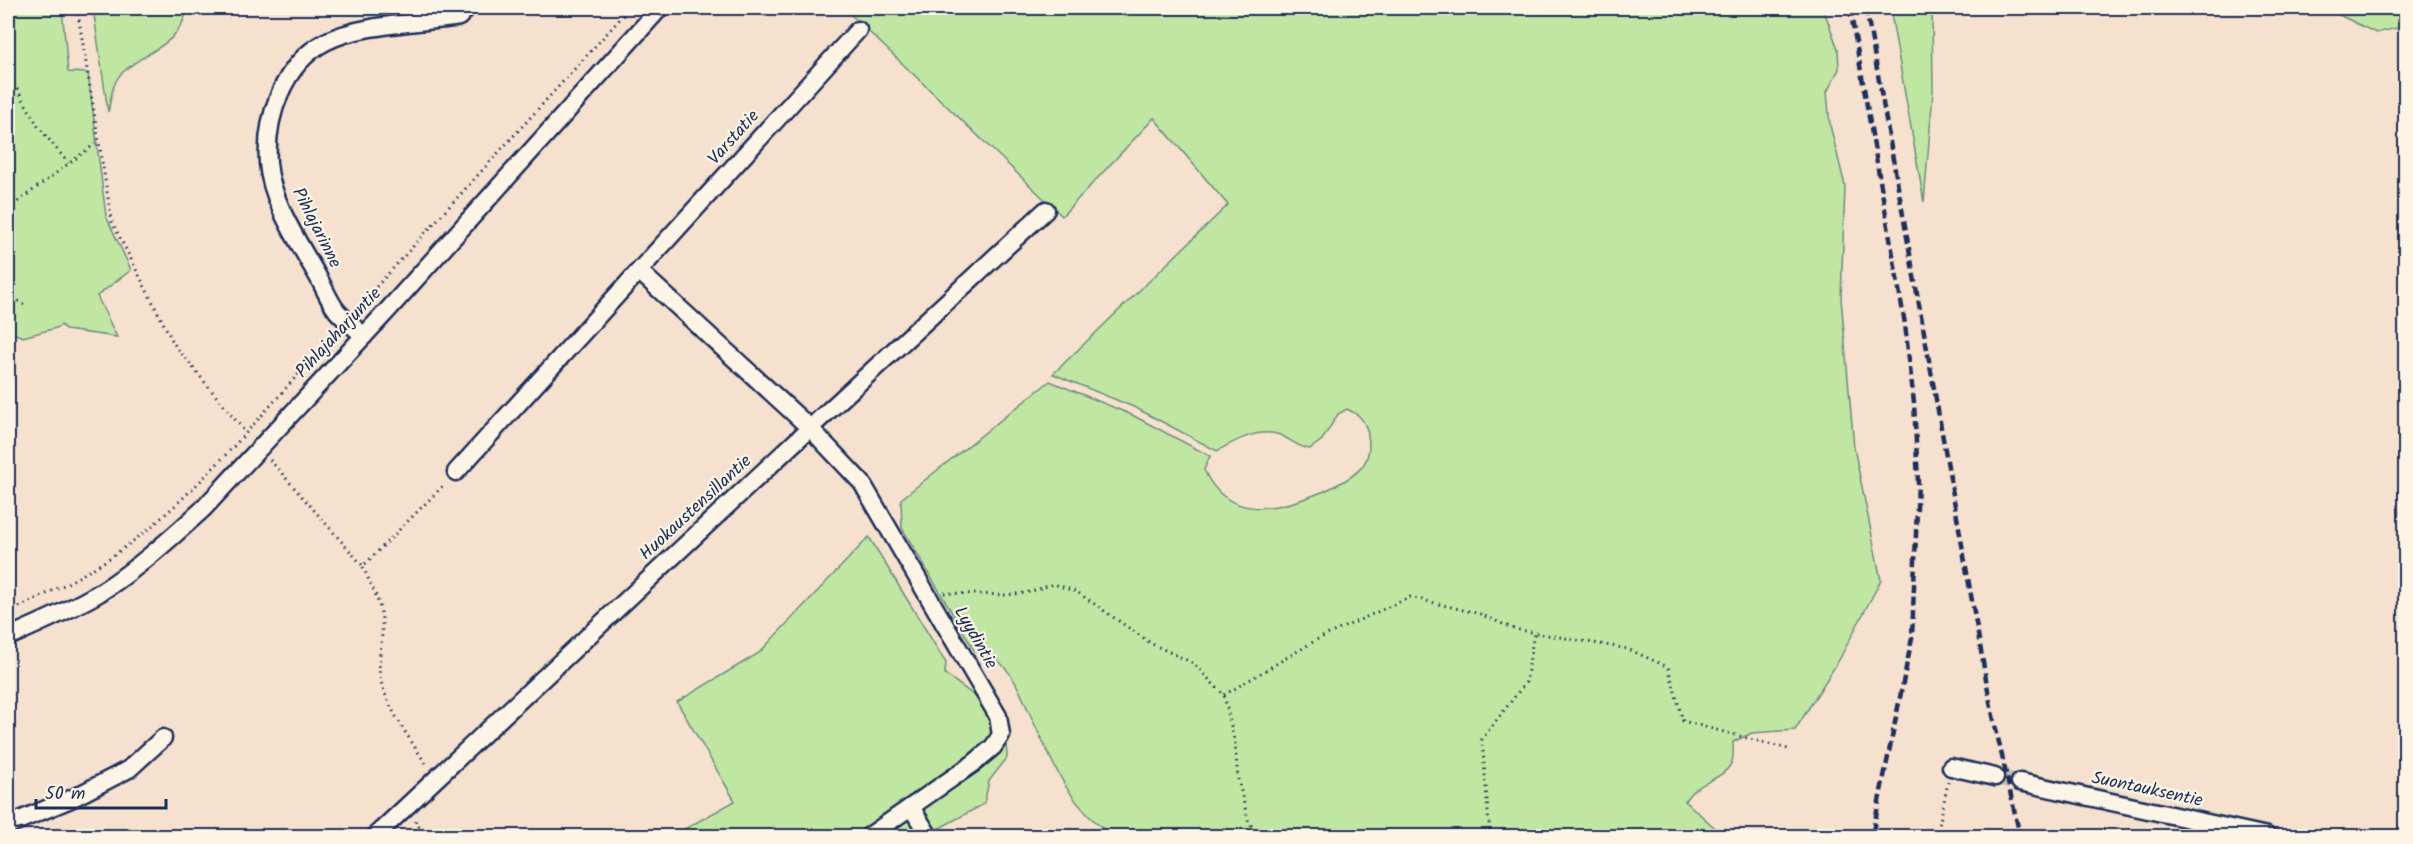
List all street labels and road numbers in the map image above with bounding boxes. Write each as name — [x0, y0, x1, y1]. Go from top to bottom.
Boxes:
street label: Varstatie — [701, 104, 767, 172]
street label: Pihlajarinne — [283, 183, 349, 273]
street label: Pihlajaharjuntie — [289, 281, 389, 385]
street label: Huokaustensillantie — [633, 448, 759, 568]
street label: Lyydintie — [945, 601, 1005, 675]
street label: Suontauksentie — [2089, 764, 2205, 816]

